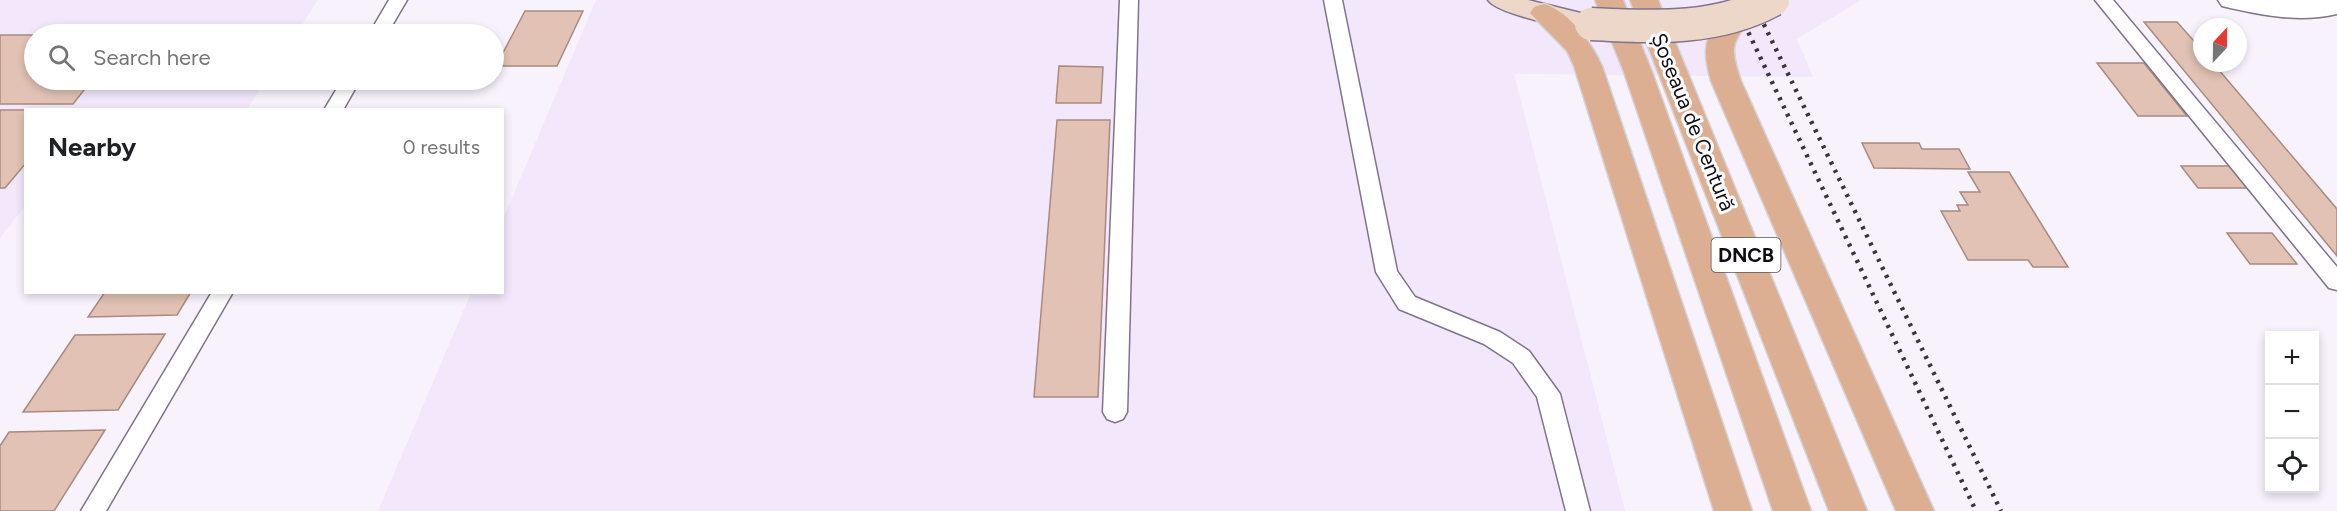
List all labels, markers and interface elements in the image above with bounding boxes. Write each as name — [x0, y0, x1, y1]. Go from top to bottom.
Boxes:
north arrow — [2193, 18, 2247, 72]
search box — [24, 24, 504, 90]
street label: Șoseaua de Centură — [1646, 29, 1741, 214]
icon: search — [45, 41, 78, 74]
text: Search here — [93, 44, 211, 71]
text: Nearby — [48, 131, 136, 163]
text: 0 results — [403, 135, 480, 159]
road number: DNCB — [1712, 238, 1780, 272]
map controls — [2265, 331, 2319, 493]
button: + — [2265, 331, 2319, 385]
button: − — [2265, 385, 2319, 439]
button: locate — [2265, 439, 2319, 493]

